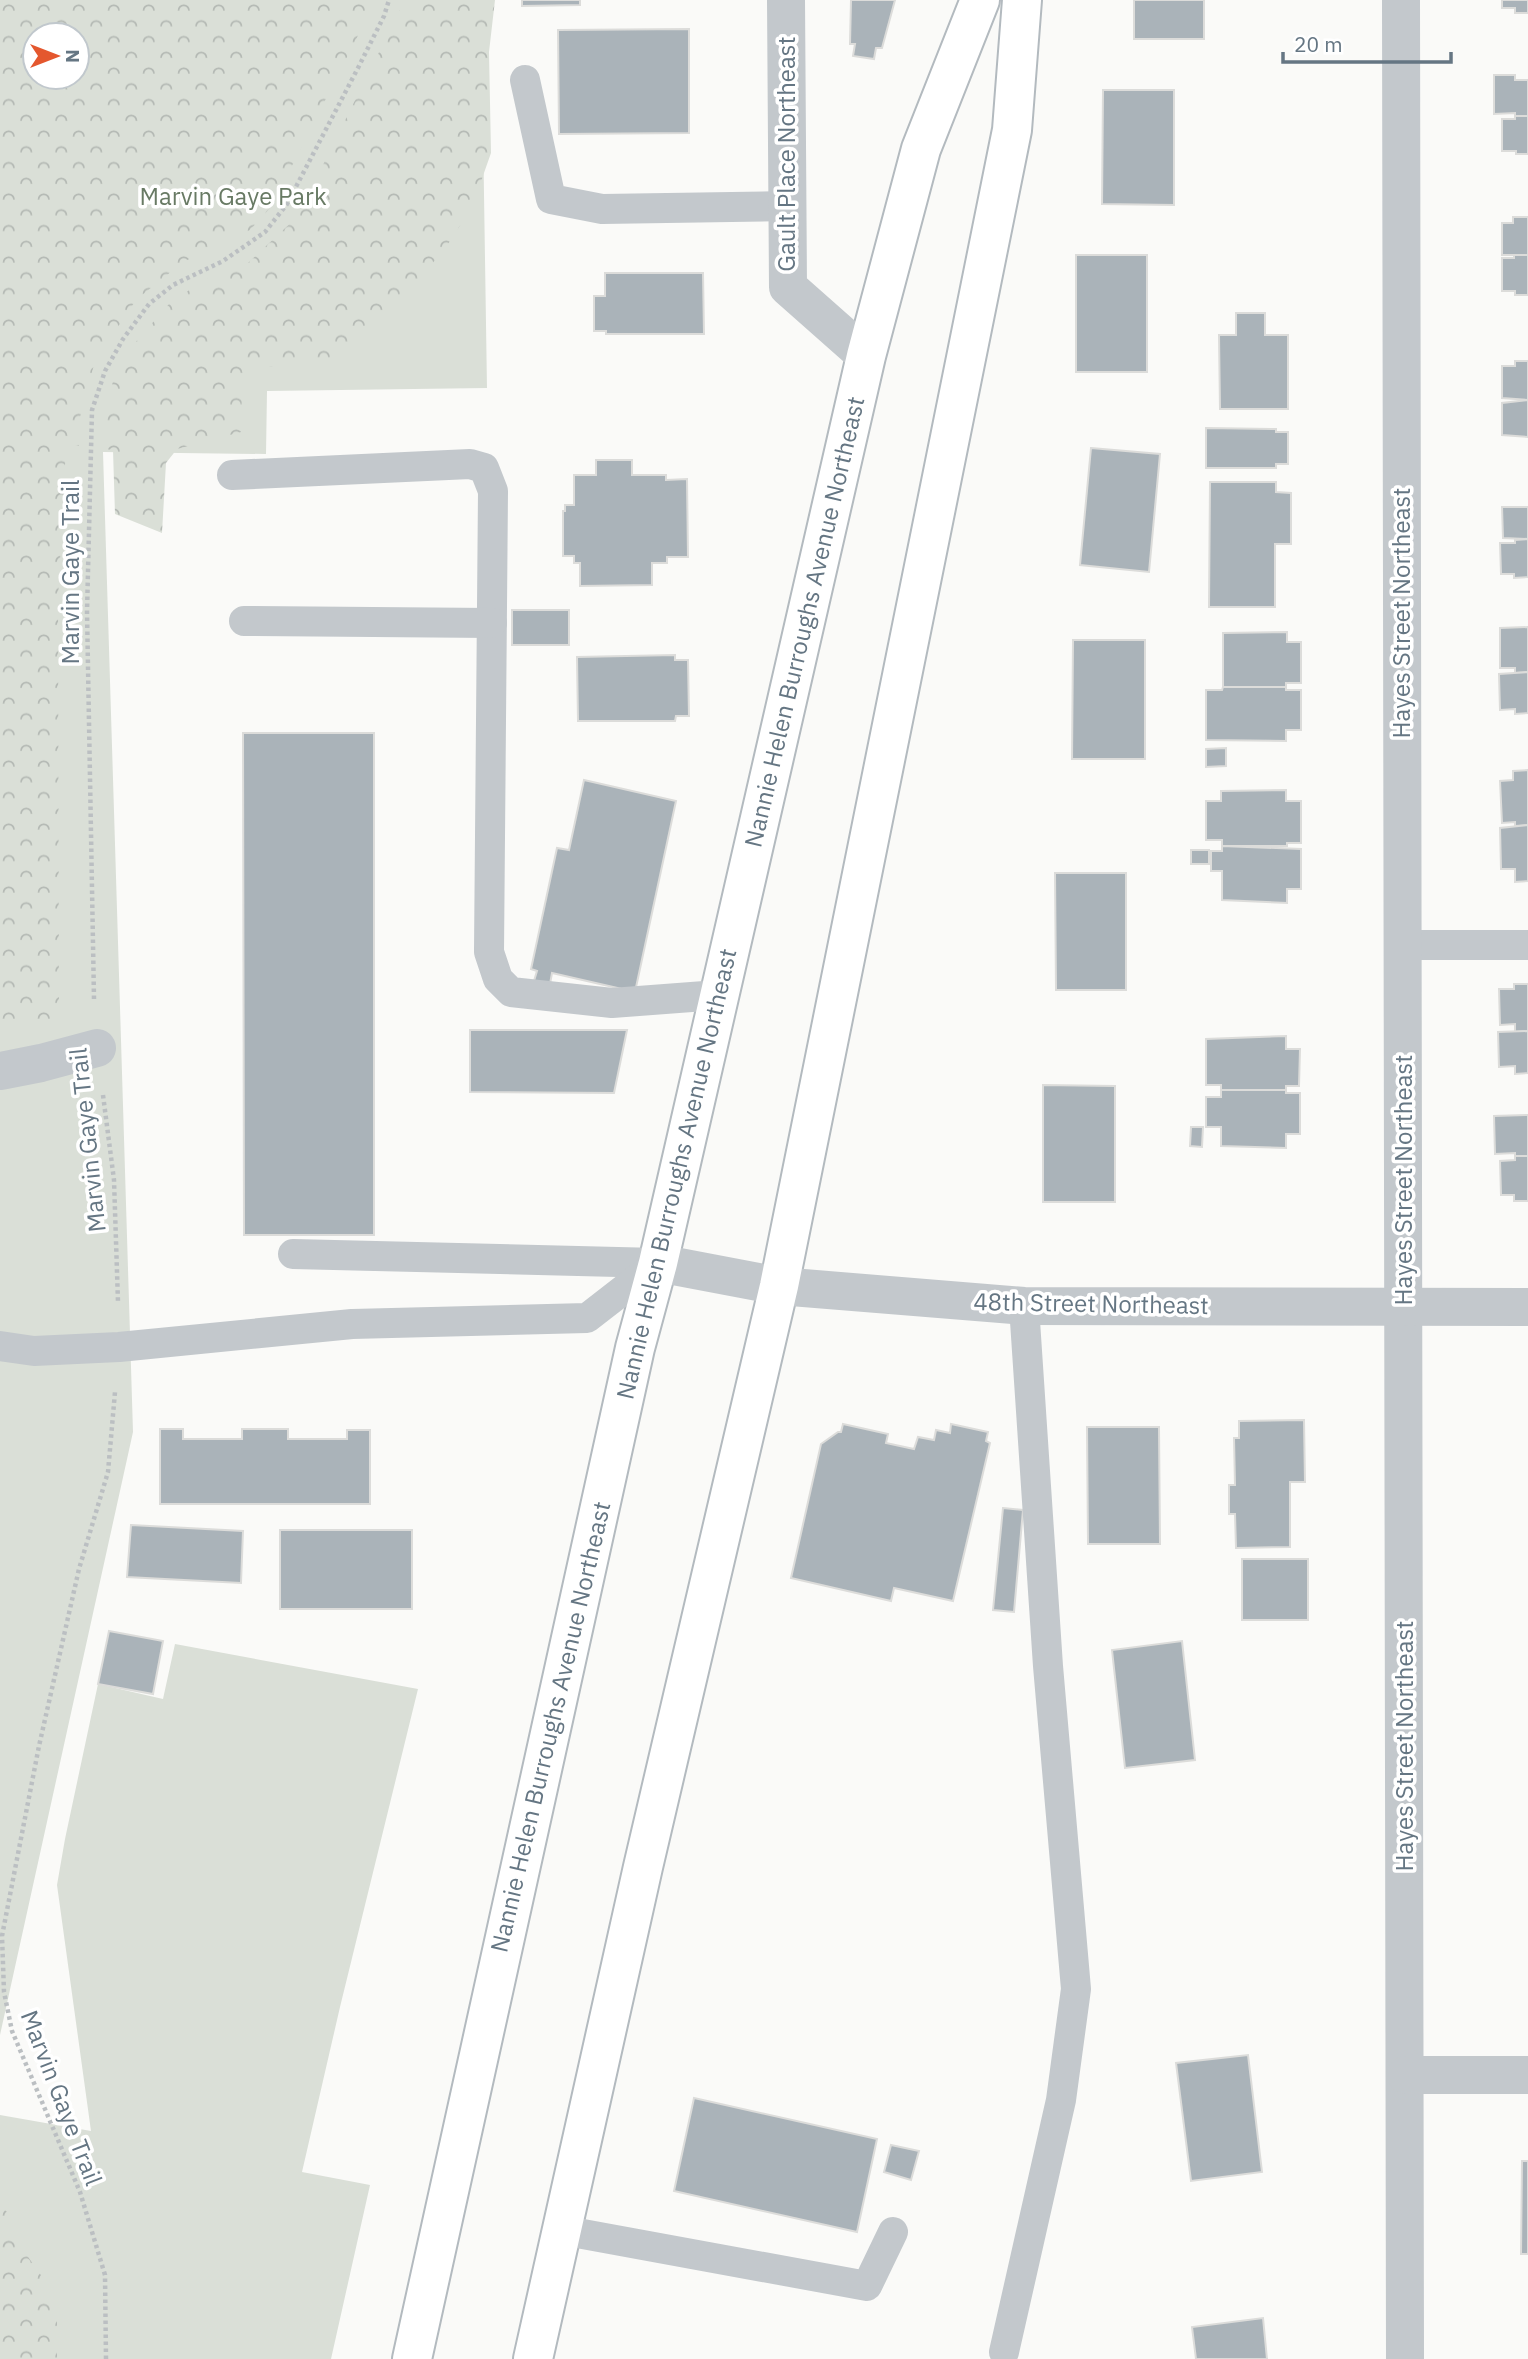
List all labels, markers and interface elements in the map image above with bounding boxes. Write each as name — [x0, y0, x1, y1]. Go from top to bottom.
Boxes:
north arrow — [21, 21, 91, 91]
scale bar — [1283, 21, 1451, 65]
text: 20 m — [1294, 30, 1343, 58]
street label: Gault Place Northeast — [770, 36, 802, 272]
text: N — [61, 49, 85, 63]
park label: Marvin Gaye Park — [139, 180, 327, 212]
street label: Nannie Helen Burroughs Avenue Northeast — [737, 393, 872, 850]
street label: Marvin Gaye Trail — [54, 479, 86, 665]
street label: Hayes Street Northeast — [1385, 488, 1417, 738]
street label: Nannie Helen Burroughs Avenue Northeast — [609, 945, 744, 1402]
street label: Marvin Gaye Trail — [61, 1046, 113, 1234]
street label: Hayes Street Northeast — [1387, 1055, 1419, 1305]
street label: 48th Street Northeast — [973, 1285, 1209, 1321]
street label: Nannie Helen Burroughs Avenue Northeast — [483, 1498, 618, 1955]
street label: Hayes Street Northeast — [1388, 1621, 1420, 1871]
street label: Marvin Gaye Trail — [14, 2005, 110, 2190]

